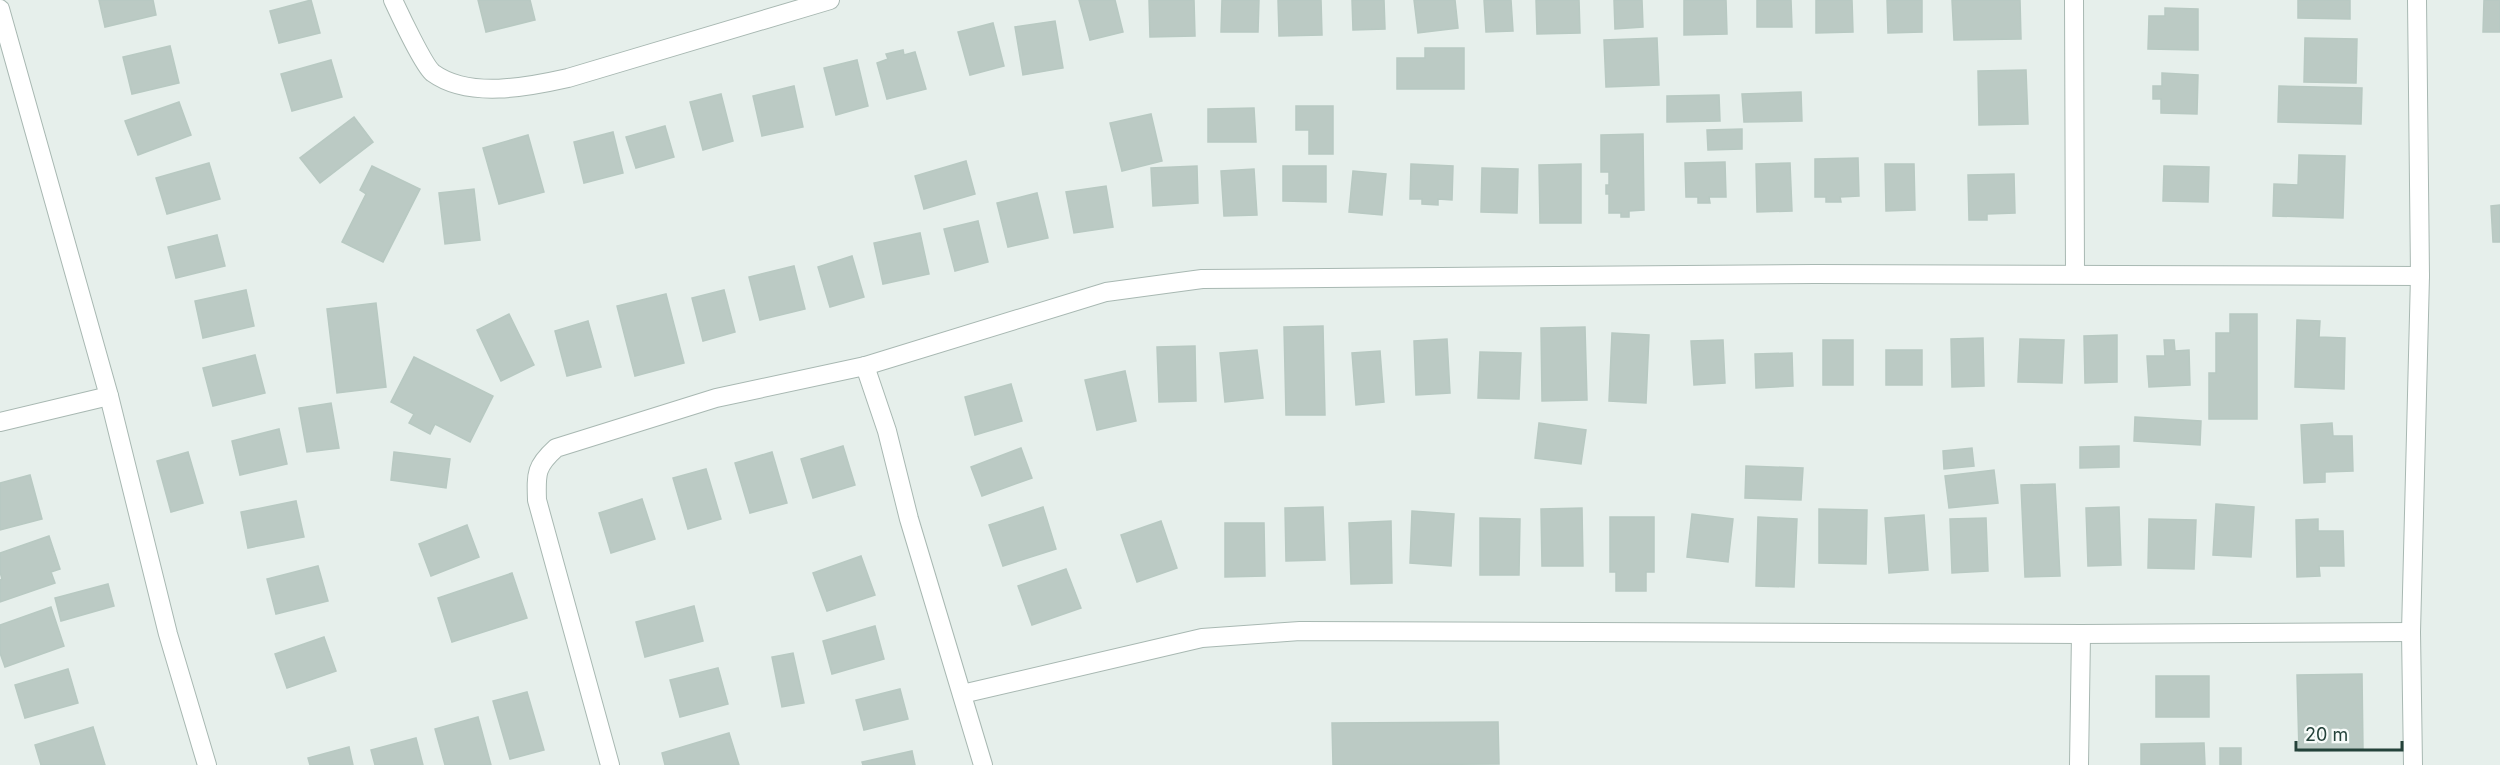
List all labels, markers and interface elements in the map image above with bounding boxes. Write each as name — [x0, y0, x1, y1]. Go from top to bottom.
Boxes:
scale bar — [2296, 714, 2402, 752]
text: 20 m — [2305, 724, 2348, 745]

